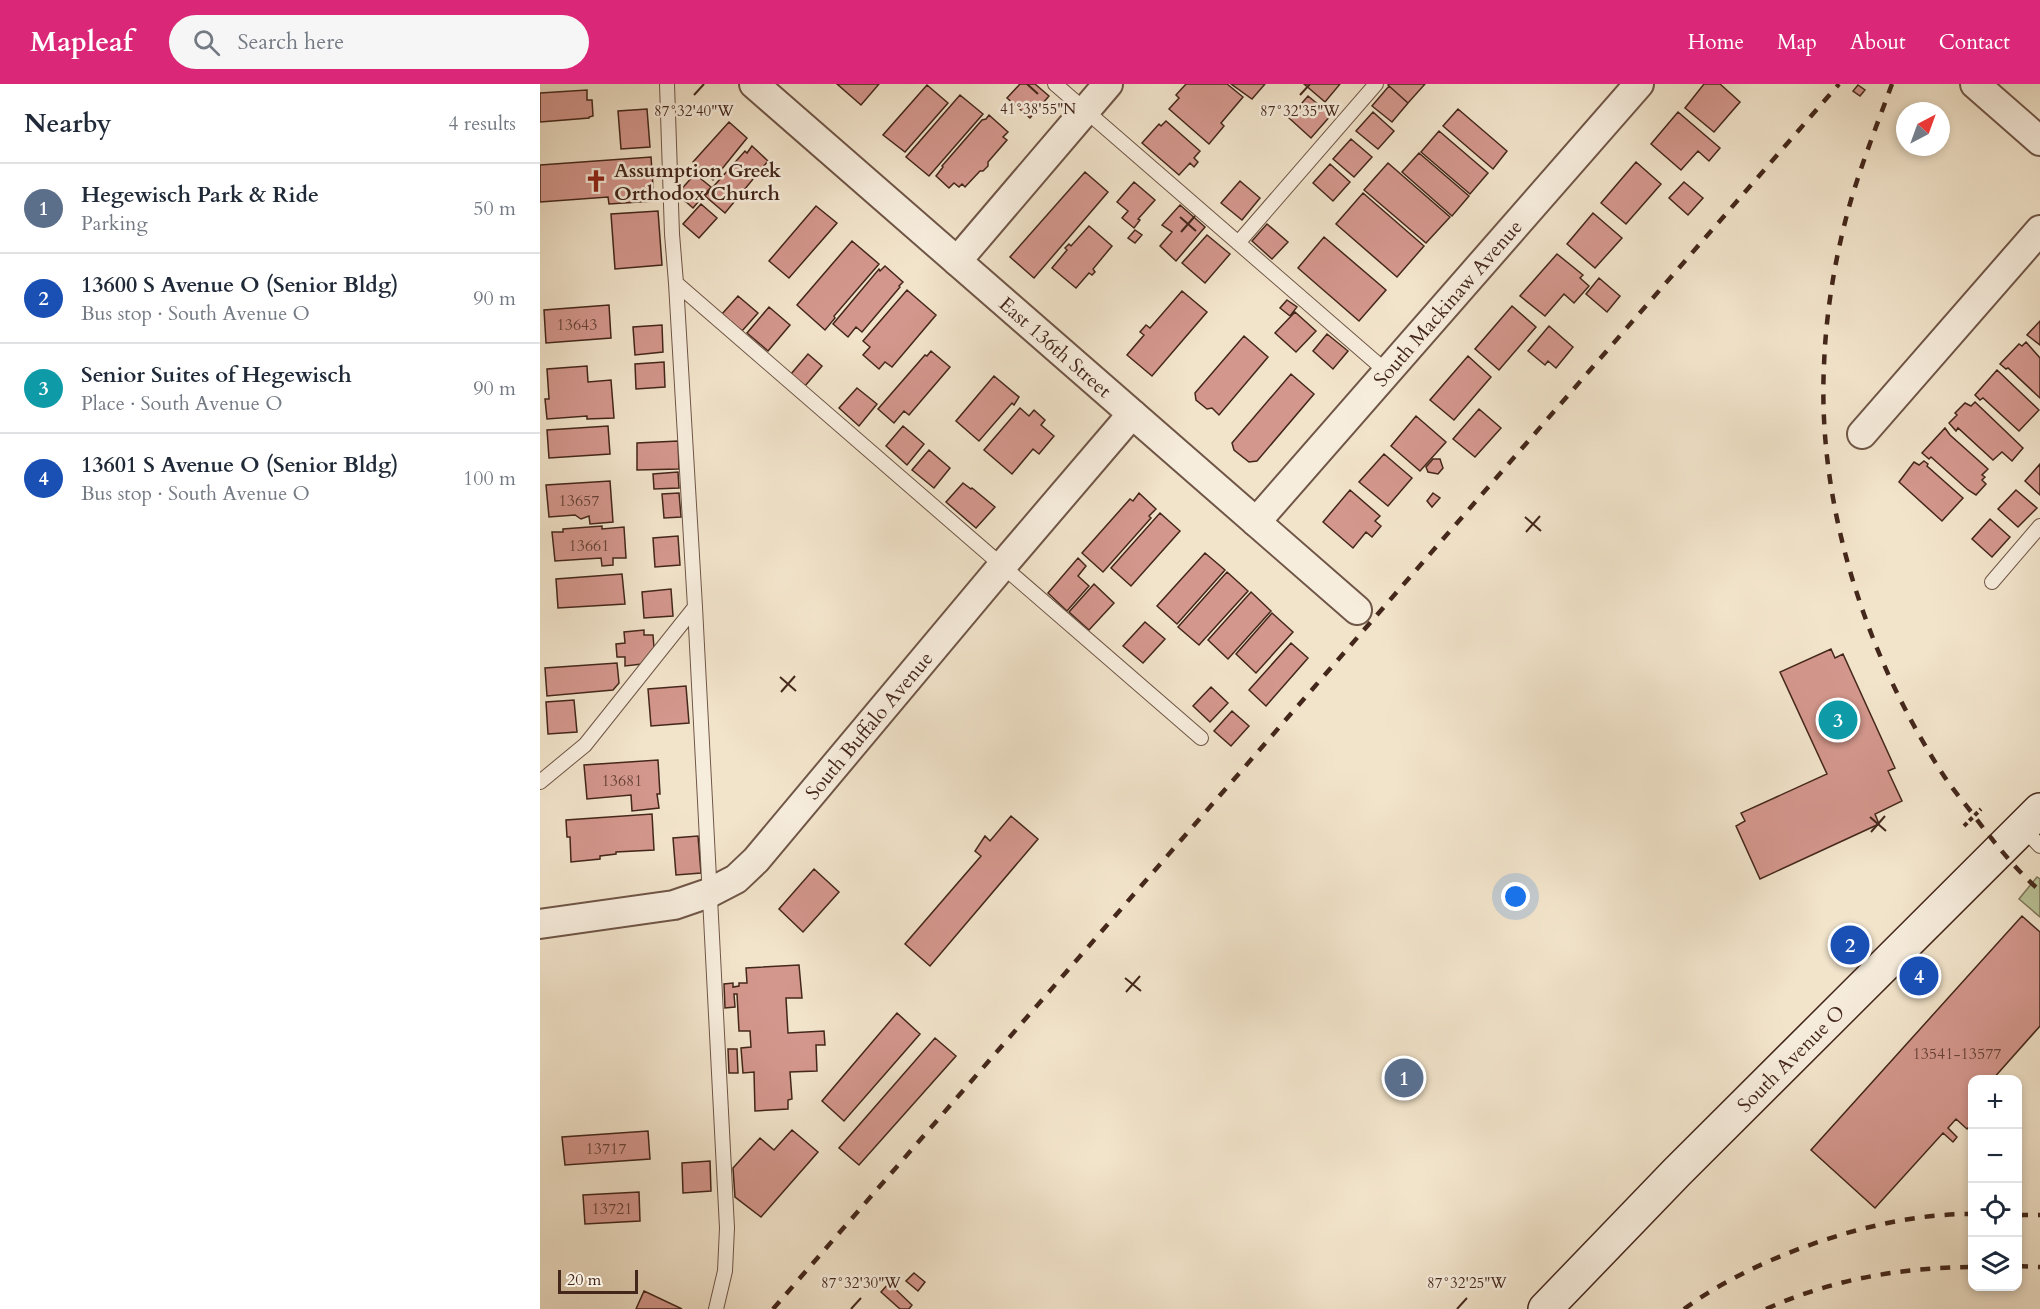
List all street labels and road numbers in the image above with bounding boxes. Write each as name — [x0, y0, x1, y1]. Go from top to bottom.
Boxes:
street label: South Mackinaw Avenue — [1367, 214, 1528, 393]
street label: East 136th Street — [993, 291, 1118, 404]
street label: South Buffalo Avenue — [799, 646, 939, 806]
street label: South Avenue O — [1731, 999, 1851, 1119]

